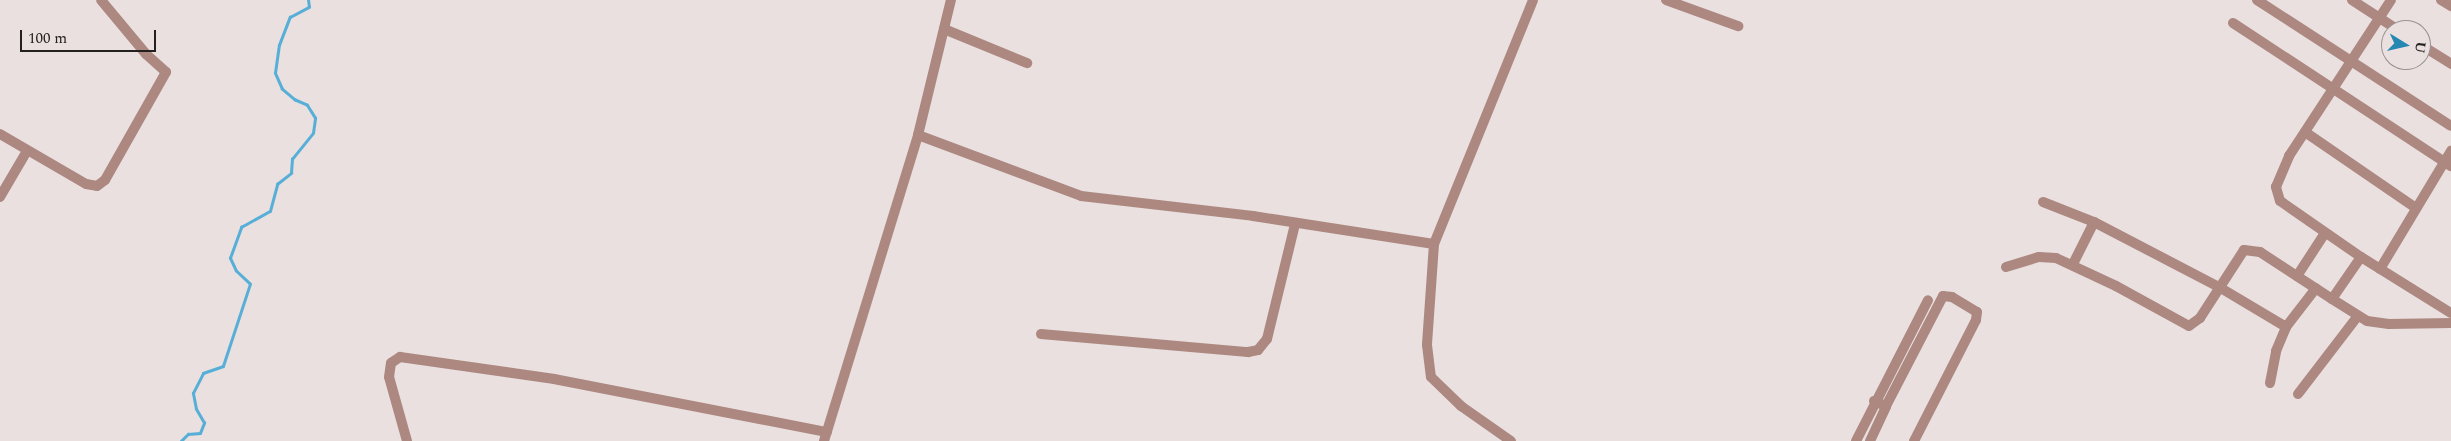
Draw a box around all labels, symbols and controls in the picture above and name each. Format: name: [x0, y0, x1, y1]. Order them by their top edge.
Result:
scale bar: [22, 20, 159, 52]
north arrow: [2381, 20, 2431, 70]
text: 100 m: [28, 27, 67, 50]
text: U: [2409, 40, 2432, 55]

